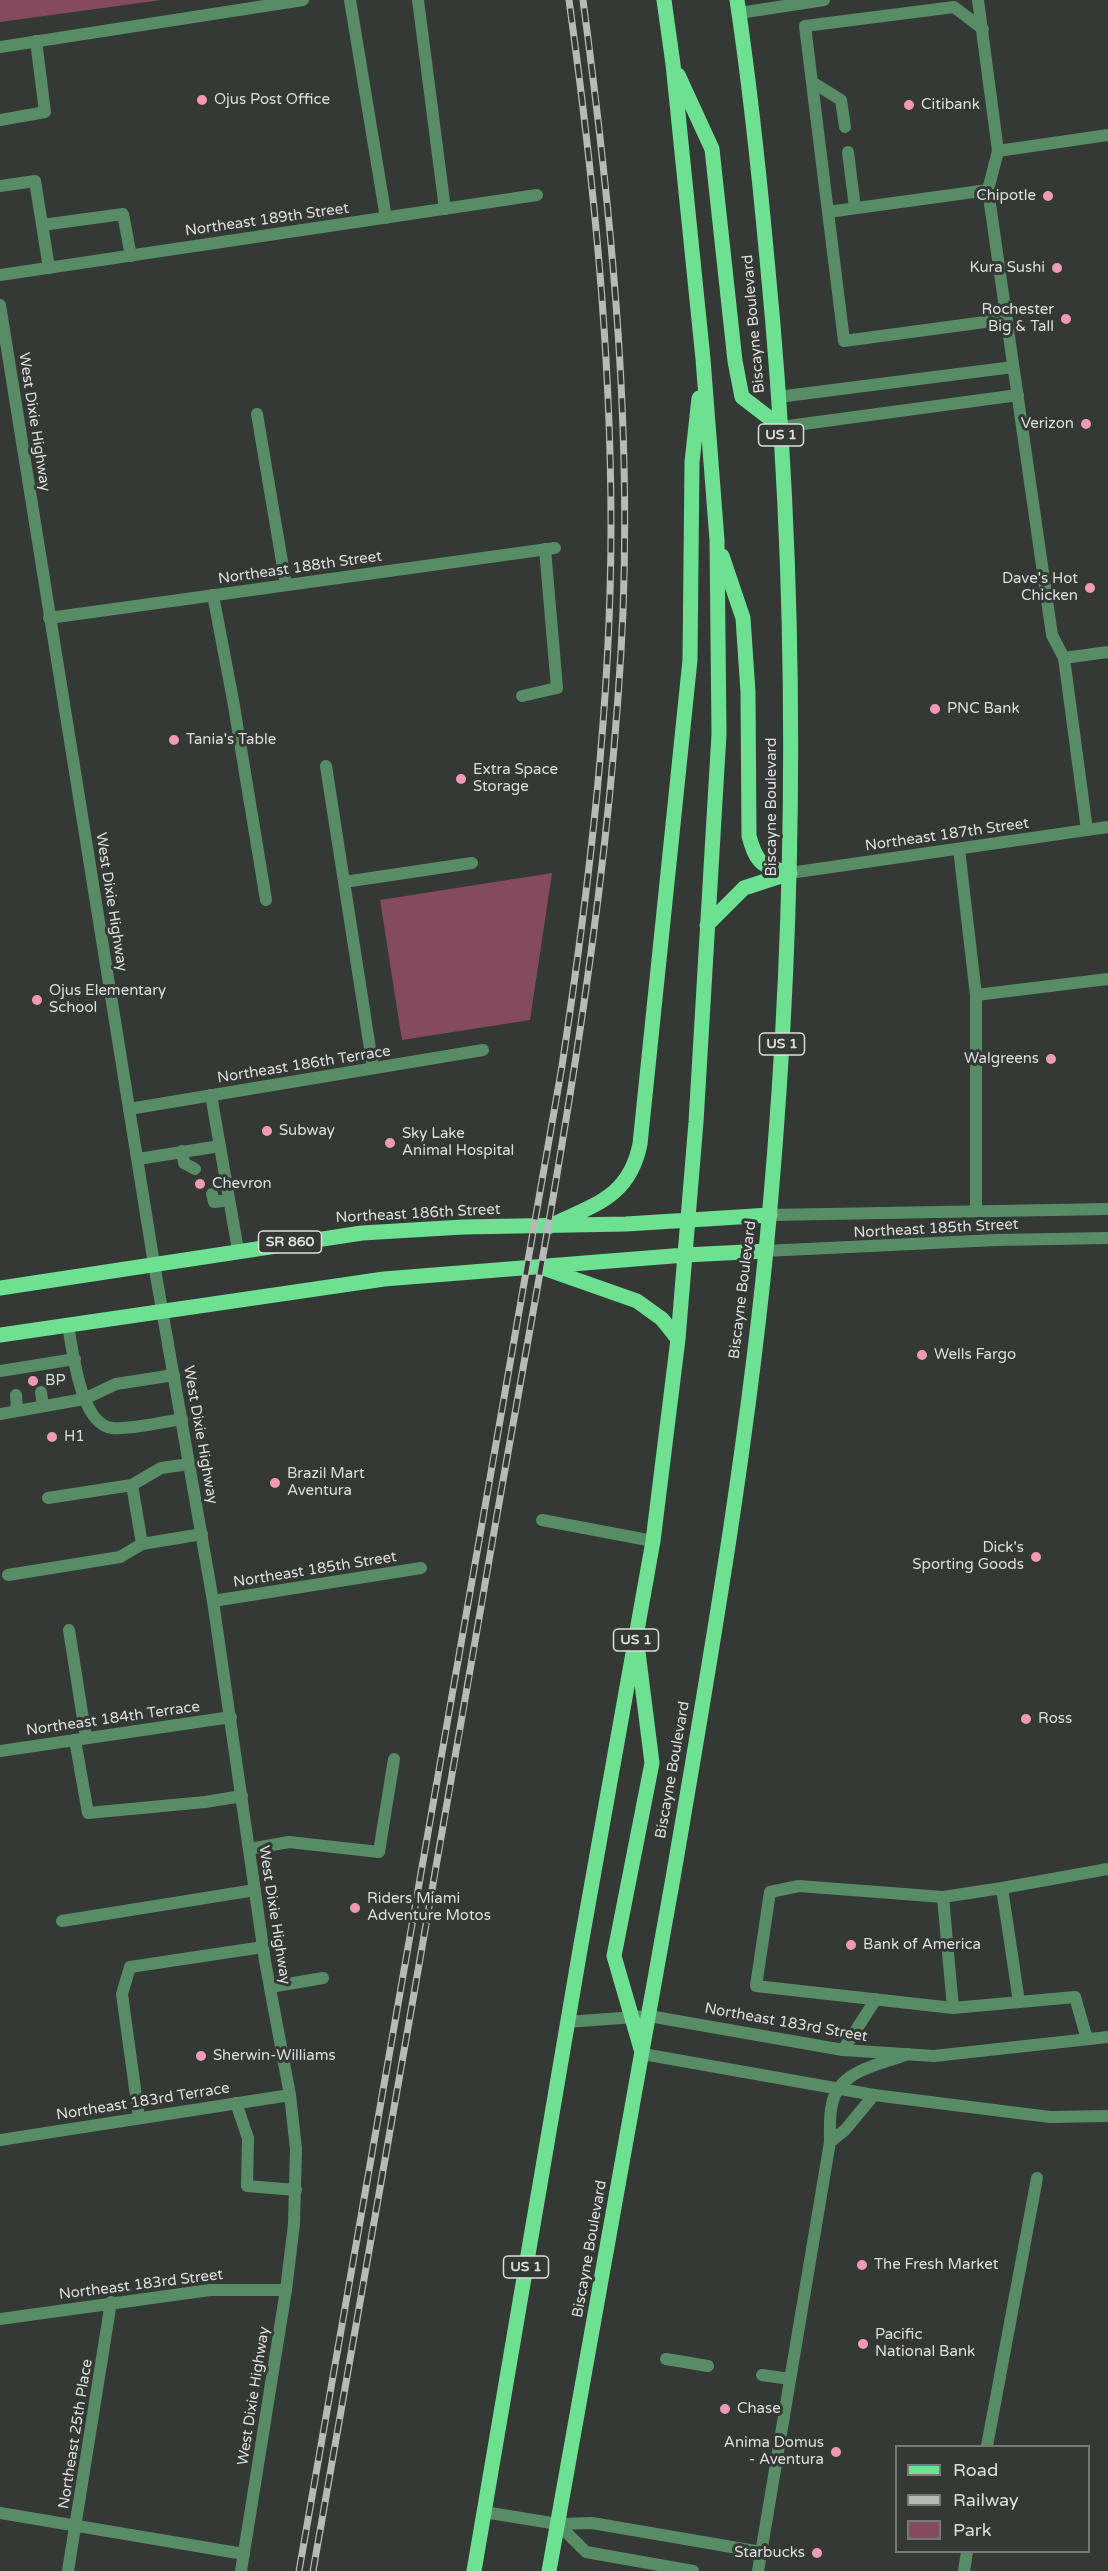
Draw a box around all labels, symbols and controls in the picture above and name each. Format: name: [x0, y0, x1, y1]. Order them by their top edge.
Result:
place label: Ojus Post Office: [214, 91, 330, 109]
marker: Ojus Post Office: [195, 93, 209, 107]
place label: Citibank: [921, 96, 980, 114]
marker: Citibank: [902, 98, 916, 112]
place label: Chipotle: [976, 187, 1036, 205]
marker: Chipotle: [1041, 189, 1055, 203]
street label: Northeast 189th Street: [184, 200, 350, 240]
street label: Biscayne Boulevard: [739, 254, 769, 394]
place label: Kura Sushi: [969, 259, 1045, 277]
marker: Kura Sushi: [1050, 261, 1064, 275]
place label: Rochester Big & Tall: [982, 301, 1054, 336]
marker: Rochester Big & Tall: [1059, 312, 1073, 326]
street label: West Dixie Highway: [14, 351, 54, 493]
place label: Verizon: [1021, 415, 1074, 433]
marker: Verizon: [1079, 417, 1093, 431]
road number: US 1: [758, 424, 804, 446]
street label: Northeast 188th Street: [217, 548, 383, 588]
place label: Dave's Hot Chicken: [1002, 570, 1078, 605]
marker: Dave's Hot Chicken: [1083, 581, 1097, 595]
place label: PNC Bank: [947, 700, 1020, 718]
marker: PNC Bank: [928, 702, 942, 716]
place label: Tania's Table: [186, 731, 276, 749]
marker: Tania's Table: [167, 733, 181, 747]
street label: Biscayne Boulevard: [763, 737, 781, 877]
place label: Extra Space Storage: [473, 761, 558, 796]
marker: Extra Space Storage: [454, 772, 468, 786]
street label: Northeast 187th Street: [864, 815, 1030, 855]
street label: West Dixie Highway: [91, 831, 131, 973]
place label: Ojus Elementary School: [49, 982, 166, 1017]
marker: Ojus Elementary School: [30, 993, 44, 1007]
road number: US 1: [760, 1033, 804, 1055]
street label: Northeast 186th Terrace: [216, 1042, 392, 1088]
place label: Walgreens: [964, 1050, 1039, 1068]
marker: Walgreens: [1044, 1052, 1058, 1066]
place label: Subway: [279, 1122, 335, 1140]
marker: Subway: [260, 1124, 274, 1138]
place label: Sky Lake Animal Hospital: [402, 1125, 514, 1160]
marker: Sky Lake Animal Hospital: [383, 1136, 397, 1150]
place label: Chevron: [212, 1175, 272, 1193]
marker: Chevron: [193, 1177, 207, 1191]
street label: Northeast 186th Street: [335, 1201, 501, 1227]
street label: Northeast 185th Street: [853, 1216, 1019, 1242]
street label: Biscayne Boulevard: [726, 1220, 760, 1360]
road number: SR 860: [258, 1231, 322, 1253]
place label: Wells Fargo: [934, 1346, 1016, 1364]
marker: Wells Fargo: [915, 1348, 929, 1362]
street label: West Dixie Highway: [179, 1364, 221, 1506]
place label: BP: [45, 1372, 65, 1390]
marker: BP: [26, 1374, 40, 1388]
place label: H1: [64, 1428, 85, 1446]
marker: H1: [45, 1430, 59, 1444]
place label: Brazil Mart Aventura: [287, 1465, 365, 1500]
marker: Brazil Mart Aventura: [268, 1476, 282, 1490]
place label: Dick's Sporting Goods: [912, 1539, 1024, 1574]
street label: Northeast 185th Street: [232, 1548, 398, 1592]
marker: Dick's Sporting Goods: [1029, 1550, 1043, 1564]
road number: US 1: [614, 1629, 658, 1651]
street label: Northeast 184th Terrace: [25, 1698, 201, 1740]
street label: Biscayne Boulevard: [652, 1700, 694, 1840]
place label: Ross: [1038, 1710, 1072, 1728]
marker: Ross: [1019, 1712, 1033, 1726]
street label: West Dixie Highway: [254, 1844, 294, 1986]
place label: Riders Miami Adventure Motos: [367, 1890, 491, 1925]
marker: Riders Miami Adventure Motos: [348, 1901, 362, 1915]
place label: Bank of America: [863, 1936, 981, 1954]
marker: Bank of America: [844, 1938, 858, 1952]
street label: Northeast 183rd Street: [703, 2000, 869, 2046]
place label: Sherwin-Williams: [213, 2047, 336, 2065]
marker: Sherwin-Williams: [194, 2049, 208, 2063]
street label: Northeast 183rd Terrace: [55, 2079, 231, 2125]
street label: Biscayne Boulevard: [569, 2179, 611, 2319]
road number: US 1: [504, 2256, 548, 2278]
place label: The Fresh Market: [874, 2256, 998, 2274]
marker: The Fresh Market: [855, 2258, 869, 2272]
street label: Northeast 183rd Street: [58, 2266, 224, 2304]
street label: West Dixie Highway: [234, 2325, 274, 2467]
place label: Pacific National Bank: [875, 2326, 975, 2361]
marker: Pacific National Bank: [856, 2337, 870, 2351]
street label: Northeast 25th Place: [55, 2358, 97, 2510]
place label: Chase: [737, 2400, 781, 2418]
marker: Chase: [718, 2402, 732, 2416]
place label: Anima Domus - Aventura: [724, 2434, 824, 2469]
marker: Anima Domus - Aventura: [829, 2445, 843, 2459]
legend: [895, 2445, 1090, 2553]
text: Road: [953, 2459, 998, 2481]
text: Railway: [953, 2489, 1019, 2511]
text: Park: [953, 2519, 991, 2541]
place label: Starbucks: [734, 2544, 805, 2562]
marker: Starbucks: [810, 2546, 824, 2560]

